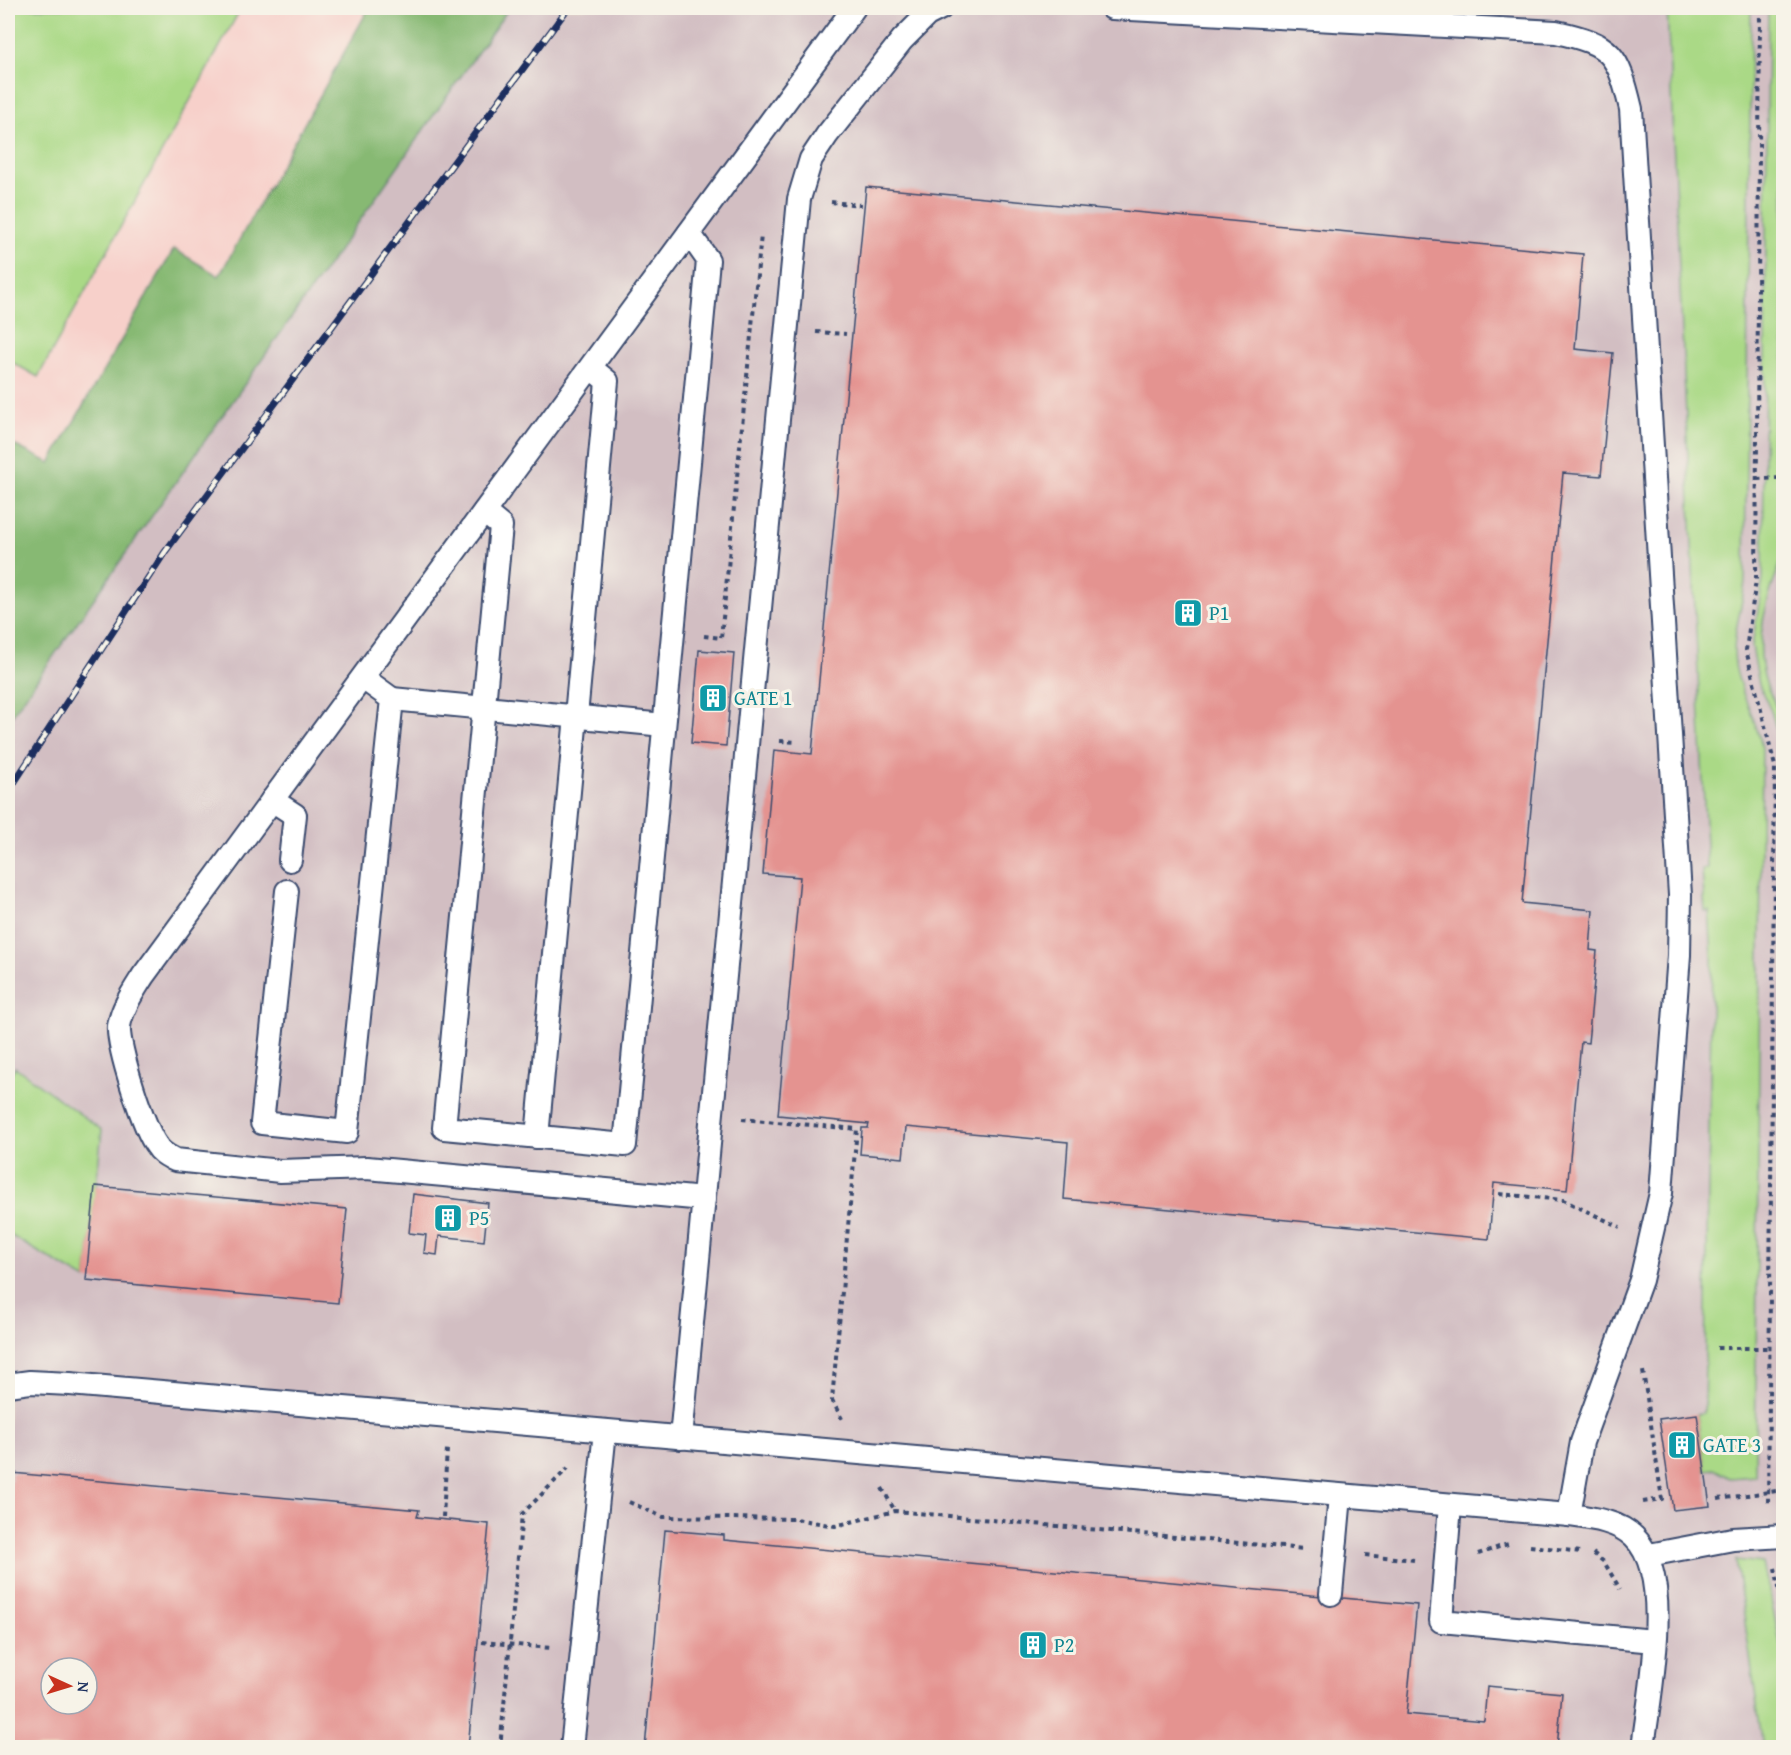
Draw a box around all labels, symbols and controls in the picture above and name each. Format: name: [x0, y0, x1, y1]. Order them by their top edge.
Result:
building icon: P1: [1172, 597, 1204, 629]
place label: P1: [1209, 598, 1229, 627]
building icon: GATE 1: [697, 682, 729, 714]
place label: GATE 1: [734, 683, 792, 712]
building icon: P5: [432, 1202, 464, 1234]
place label: P5: [469, 1203, 489, 1232]
building icon: GATE 3: [1666, 1429, 1698, 1461]
place label: GATE 3: [1703, 1430, 1761, 1459]
building icon: P2: [1017, 1629, 1049, 1661]
place label: P2: [1054, 1630, 1074, 1659]
north arrow: [39, 1656, 99, 1716]
text: N: [72, 1681, 96, 1694]

